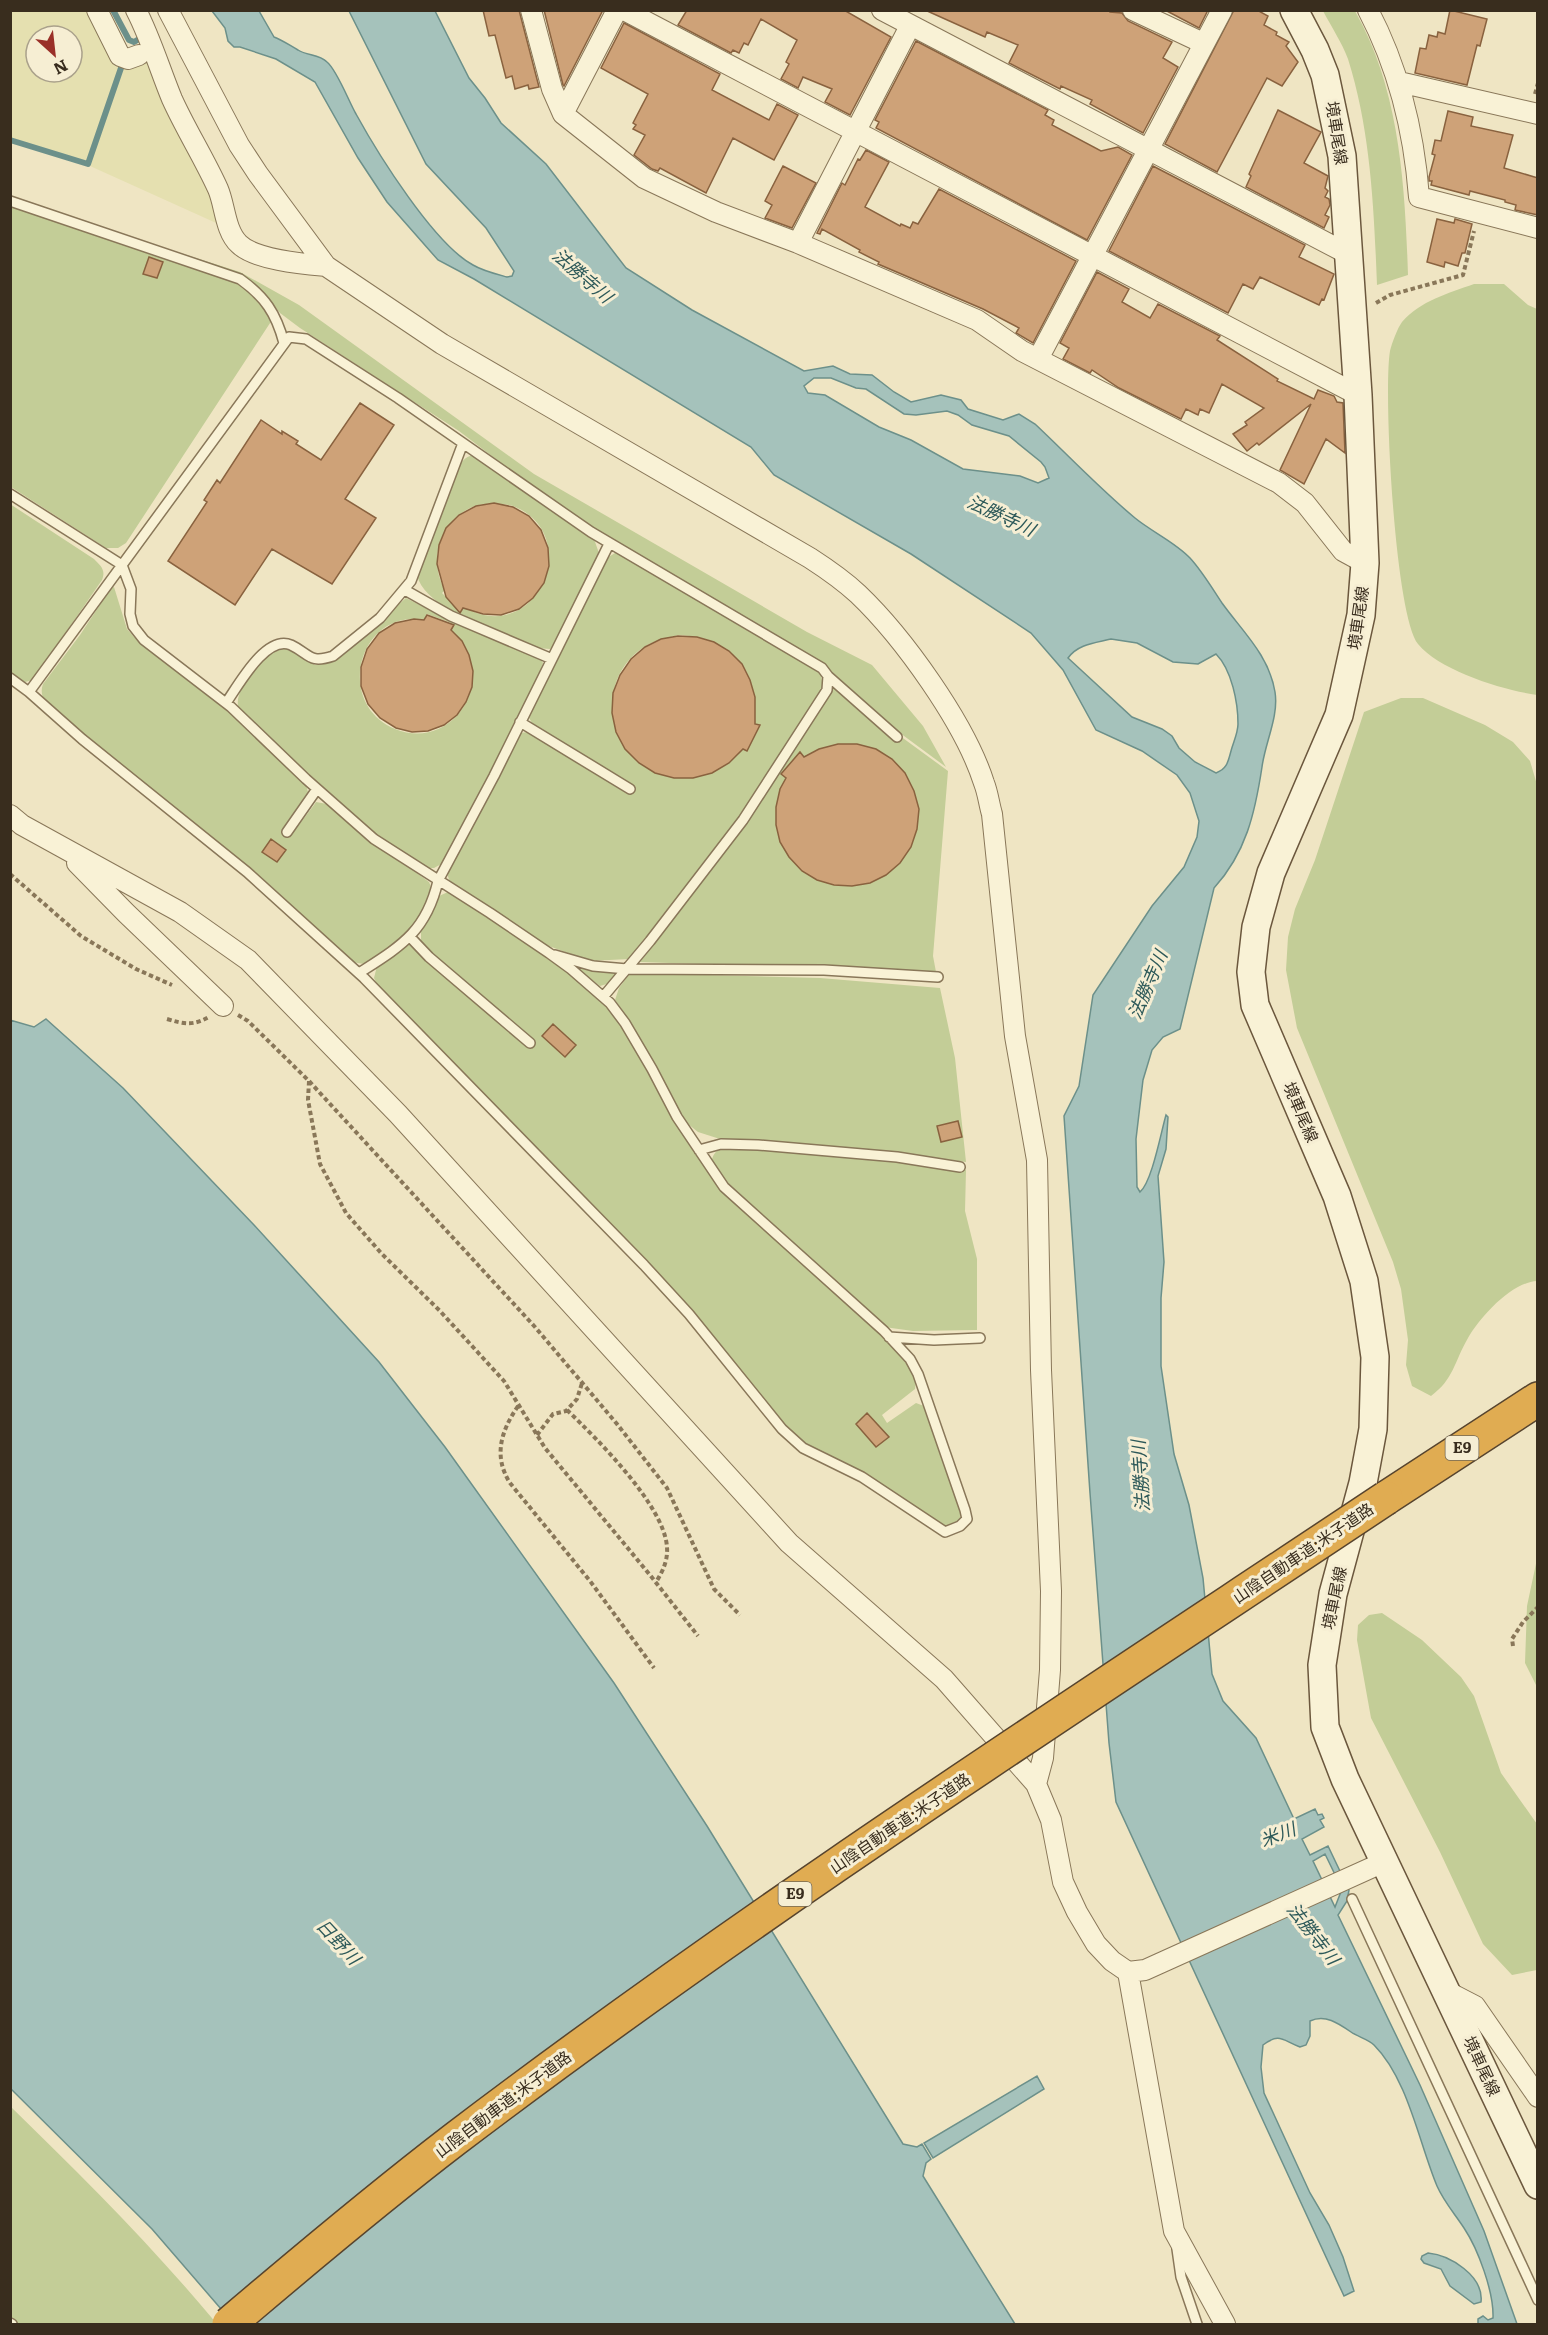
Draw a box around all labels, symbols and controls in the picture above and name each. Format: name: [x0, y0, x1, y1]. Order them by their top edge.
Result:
north arrow: [24, 24, 84, 84]
text: N: [50, 55, 73, 82]
street label: 境車尾線: [1321, 99, 1355, 166]
water label: 法勝寺川: [547, 241, 621, 310]
water label: 法勝寺川: [963, 487, 1042, 543]
street label: 境車尾線: [1341, 584, 1373, 651]
water label: 法勝寺川: [1120, 944, 1174, 1023]
street label: 境車尾線: [1278, 1077, 1325, 1146]
road number: E9: [1446, 1436, 1478, 1460]
water label: 法勝寺川: [1123, 1437, 1155, 1513]
street label: 山陰自動車道;米子道路: [1227, 1496, 1378, 1608]
street label: 境車尾線: [1315, 1564, 1351, 1632]
street label: 山陰自動車道;米子道路: [824, 1766, 975, 1878]
water label: 米川: [1256, 1814, 1301, 1853]
road number: E9: [778, 1882, 812, 1906]
water label: 法勝寺川: [1281, 1896, 1348, 1971]
water label: 日野川: [311, 1912, 369, 1971]
street label: 境車尾線: [1459, 2031, 1507, 2100]
street label: 山陰自動車道;米子道路: [429, 2044, 576, 2163]

